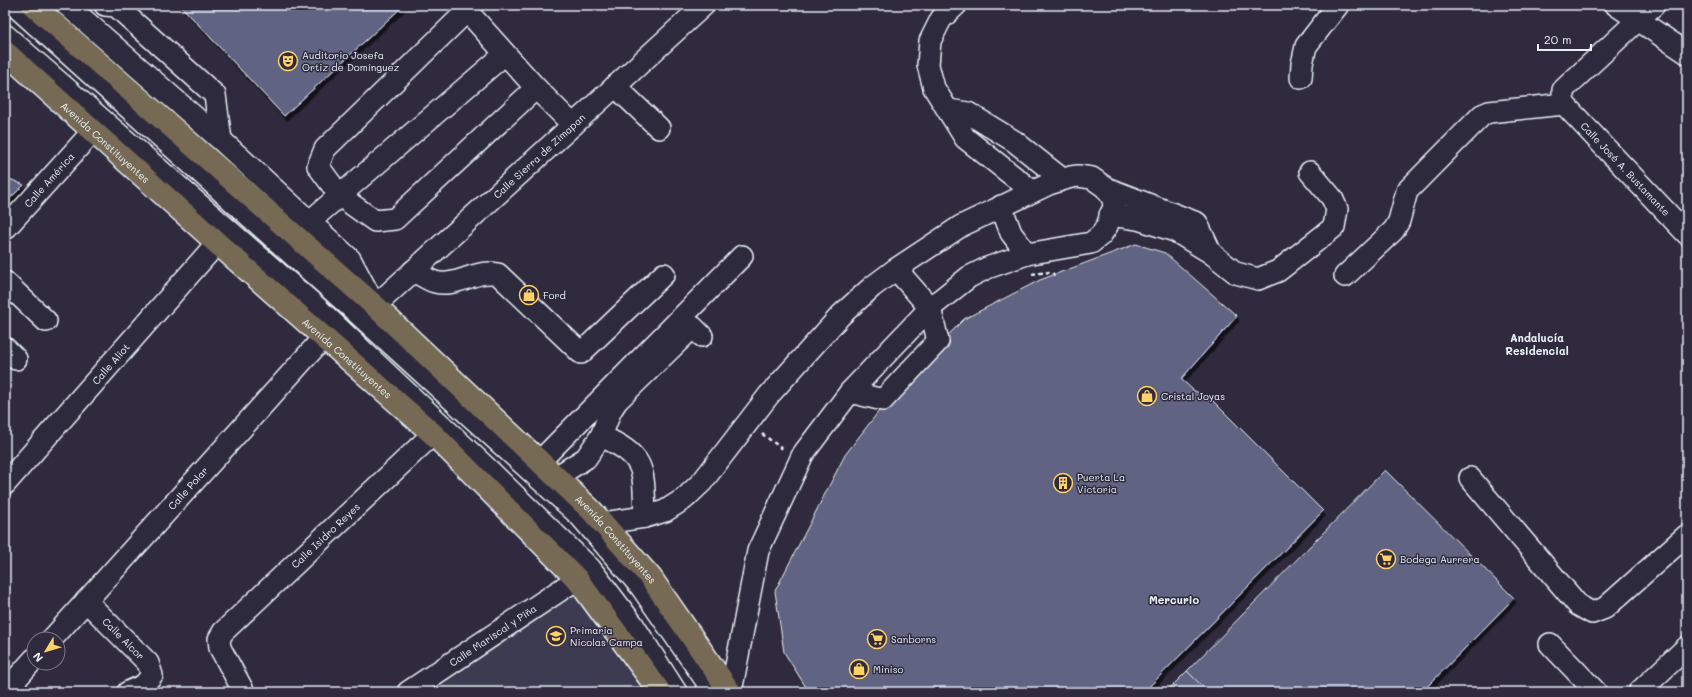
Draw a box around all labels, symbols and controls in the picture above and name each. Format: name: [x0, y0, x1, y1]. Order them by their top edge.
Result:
scale bar: [1538, 26, 1591, 52]
text: 20 m: [1544, 31, 1572, 47]
place label: Auditorio Josefa Ortiz de Domínguez: [302, 48, 400, 74]
theatre icon: Auditorio Josefa Ortiz de Domínguez: [277, 50, 299, 72]
street label: Avenida Constituyentes: [58, 99, 153, 186]
street label: Calle Sierra de Zimapan: [490, 110, 588, 201]
street label: Calle José A. Bustamante: [1578, 119, 1673, 219]
street label: Calle América: [21, 149, 77, 210]
shop icon: Ford: [518, 284, 540, 306]
place label: Ford: [543, 288, 566, 302]
street label: Avenida Constituyentes: [299, 315, 395, 401]
district label: Andalucía Residencial: [1505, 330, 1569, 358]
street label: Calle Aliot: [89, 340, 133, 388]
shop icon: Cristal Joyas: [1136, 385, 1158, 407]
place label: Cristal Joyas: [1161, 389, 1225, 403]
street label: Calle Polar: [165, 464, 211, 513]
place label: Puerta La Victoria: [1077, 470, 1125, 496]
building icon: Puerta La Victoria: [1052, 472, 1074, 494]
street label: Avenida Constituyentes: [572, 492, 660, 586]
street label: Calle Isidro Reyes: [288, 500, 363, 571]
supermarket icon: Bodega Aurrera: [1375, 548, 1397, 570]
place label: Bodega Aurrera: [1400, 552, 1480, 566]
district label: Mercurio: [1149, 592, 1199, 607]
street label: Calle Mariscal y Piña: [446, 601, 539, 670]
street label: Calle Alcor: [99, 614, 148, 663]
place label: Primaria Nicolas Campa: [570, 623, 643, 649]
school or university icon: Primaria Nicolas Campa: [545, 625, 567, 647]
supermarket icon: Sanborns: [866, 628, 888, 650]
north arrow: [26, 631, 66, 671]
place label: Sanborns: [891, 632, 936, 646]
text: N: [29, 650, 46, 665]
shop icon: Miniso: [848, 658, 870, 680]
place label: Miniso: [873, 662, 903, 676]

